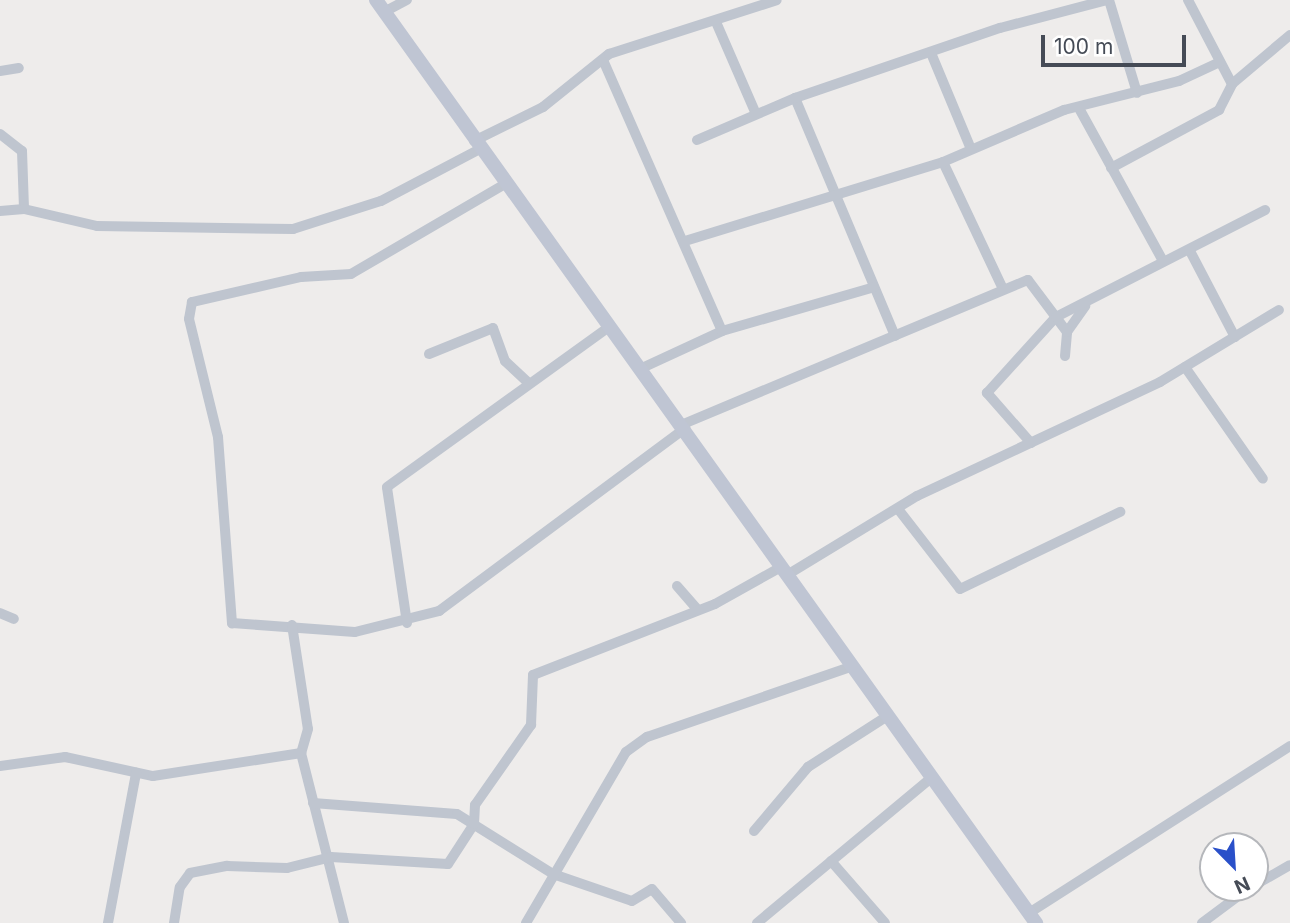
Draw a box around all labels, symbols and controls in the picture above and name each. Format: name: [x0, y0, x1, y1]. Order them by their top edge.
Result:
scale bar: [1045, 21, 1190, 65]
text: 100 m: [1054, 34, 1113, 59]
north arrow: [1199, 832, 1269, 902]
text: N: [1231, 871, 1253, 898]

